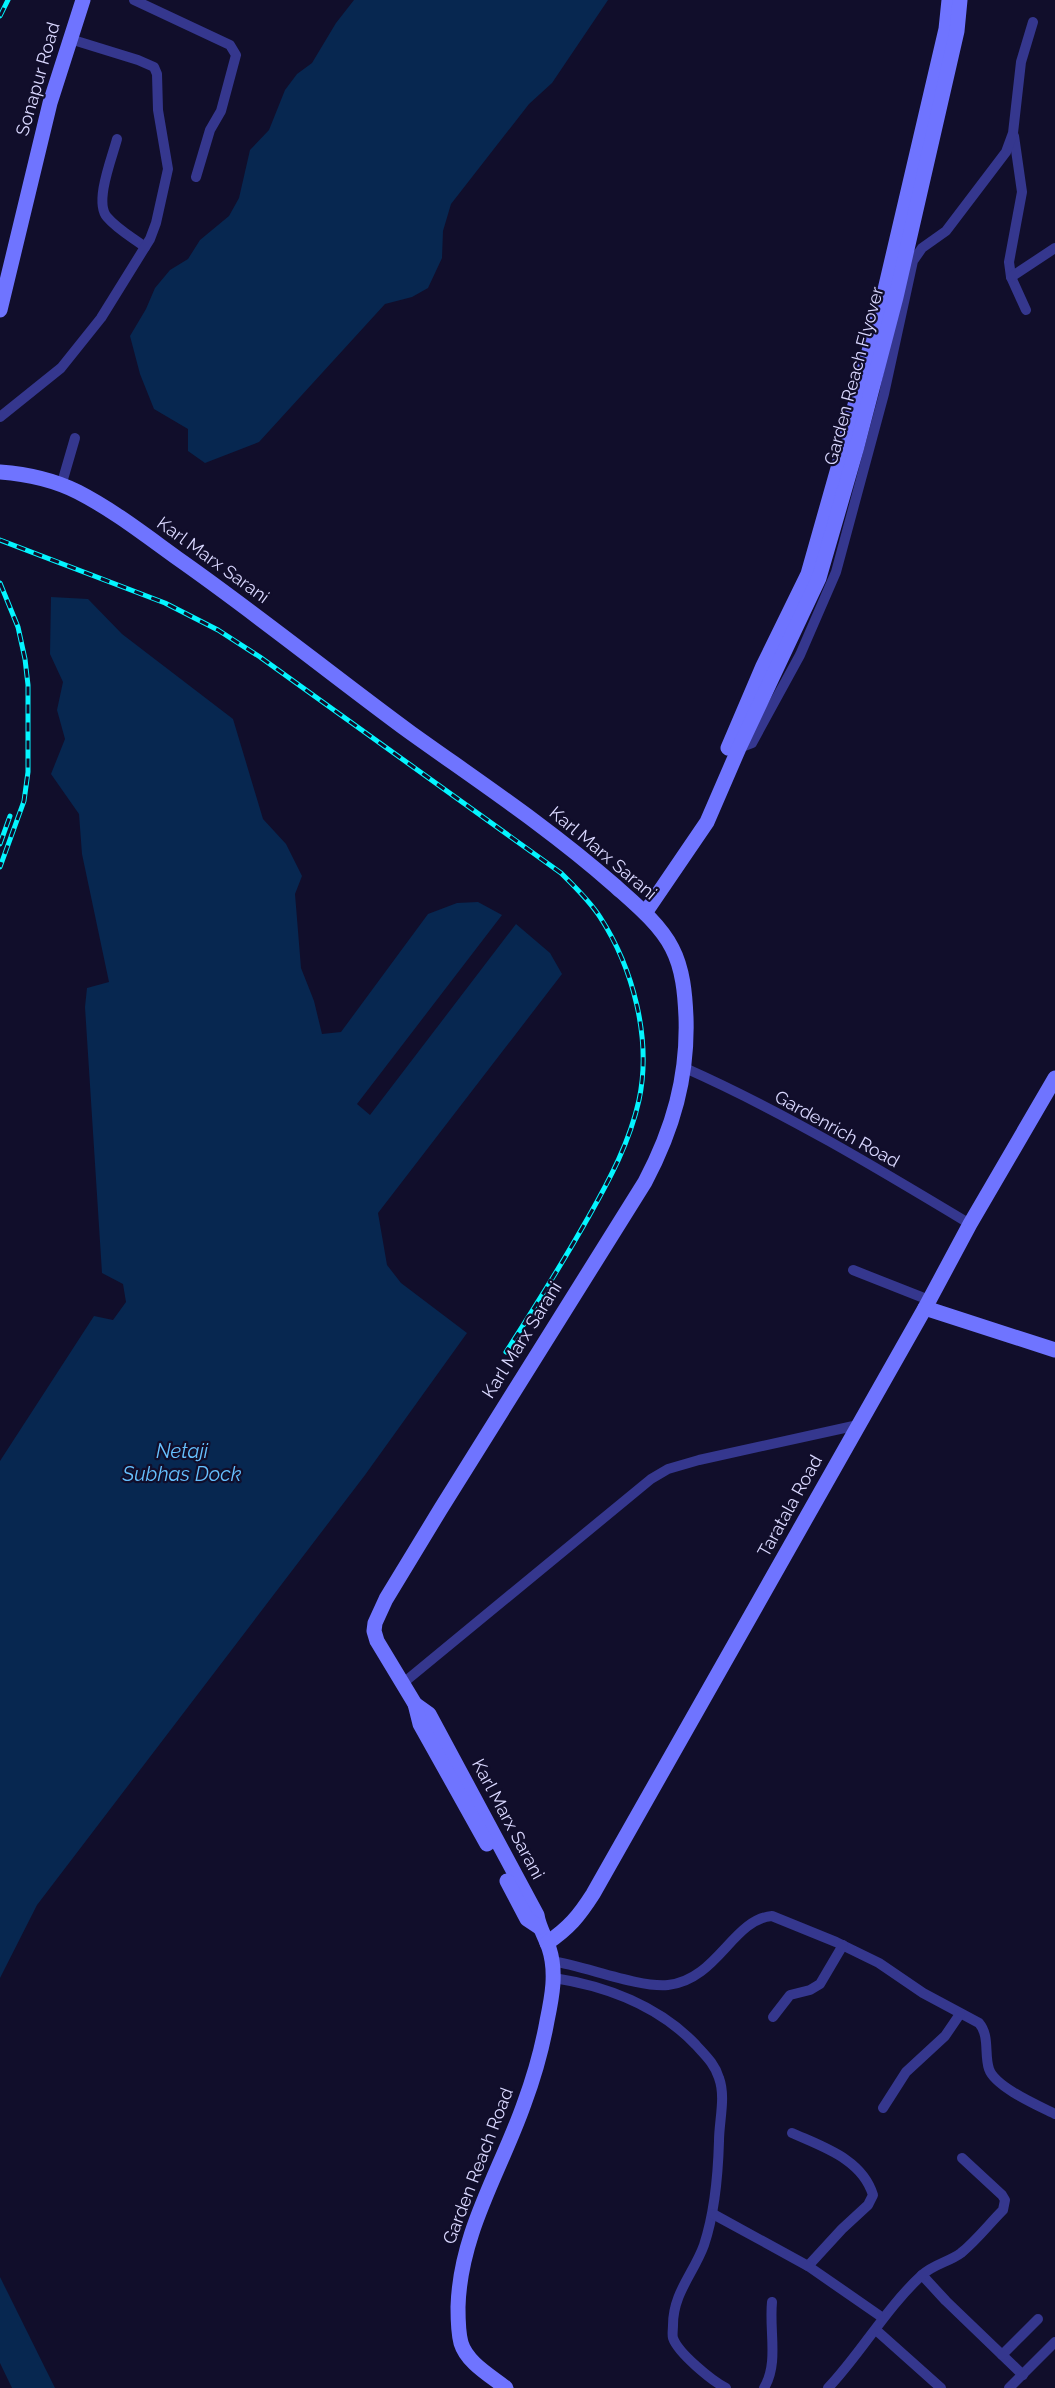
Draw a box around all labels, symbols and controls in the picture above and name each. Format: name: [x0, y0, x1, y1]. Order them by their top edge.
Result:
street label: Sonapur Road: [11, 20, 64, 138]
street label: Garden Reach Flyover: [820, 284, 888, 467]
street label: Karl Marx Sarani: [153, 512, 273, 607]
street label: Karl Marx Sarani: [545, 802, 661, 904]
street label: Gardenrich Road: [771, 1086, 903, 1172]
street label: Karl Marx Sarani: [477, 1278, 566, 1402]
water label: Netaji Subhas Dock: [122, 1439, 242, 1486]
street label: Taratala Road: [753, 1451, 826, 1560]
street label: Karl Marx Sarani: [468, 1755, 549, 1883]
street label: Garden Reach Road: [438, 2085, 517, 2247]

